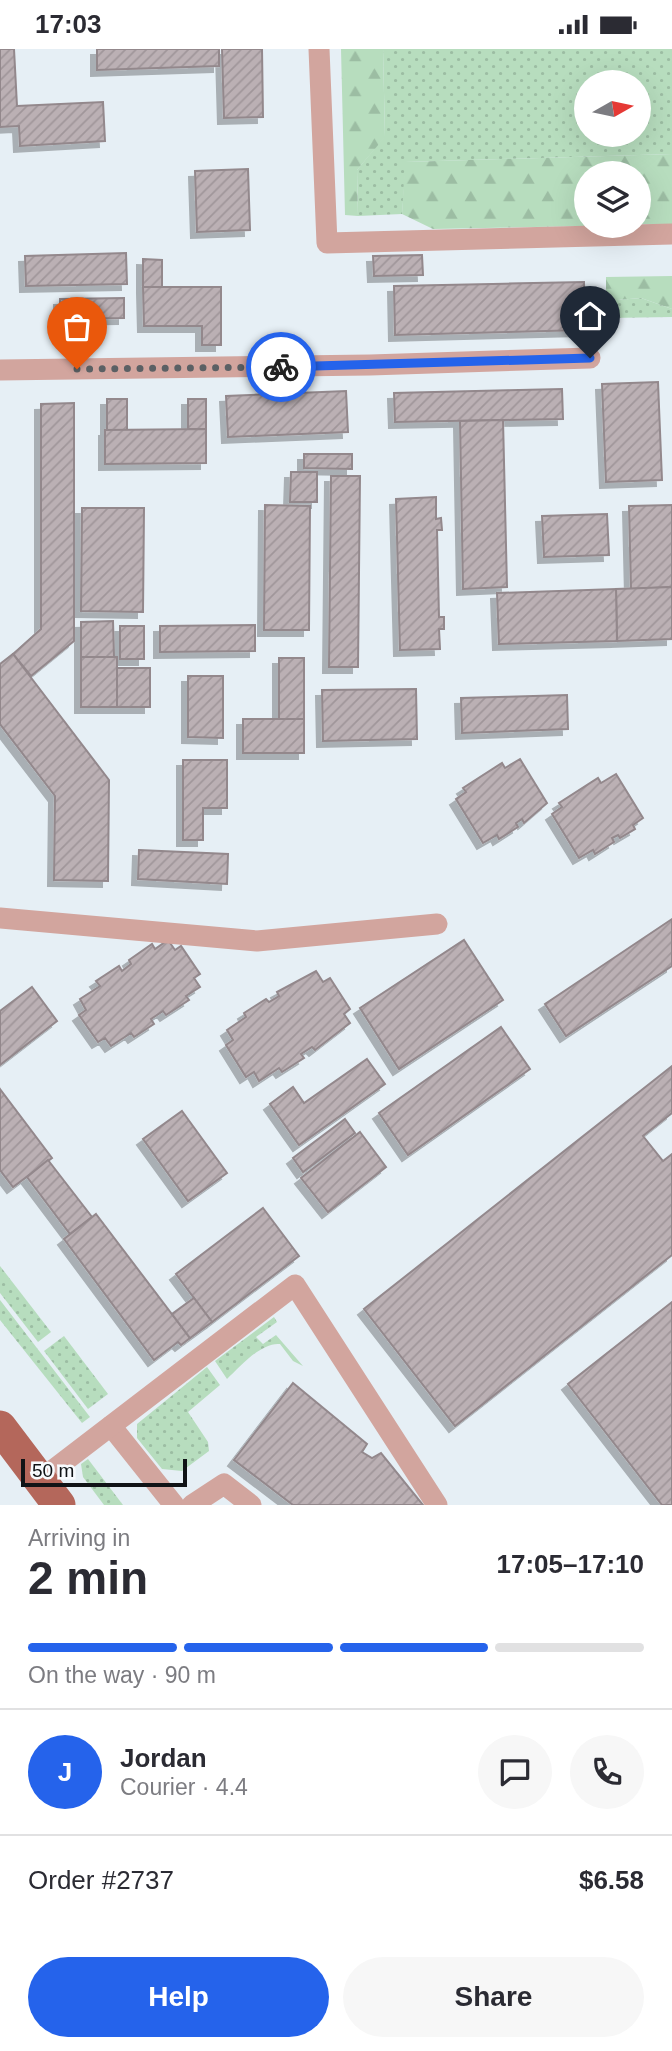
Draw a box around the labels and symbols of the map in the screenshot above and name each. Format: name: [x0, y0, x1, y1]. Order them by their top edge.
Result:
north arrow: [574, 70, 651, 147]
pin: [560, 286, 620, 358]
pin: [47, 297, 107, 369]
courier: [246, 332, 316, 402]
scale bar: [21, 1456, 187, 1488]

